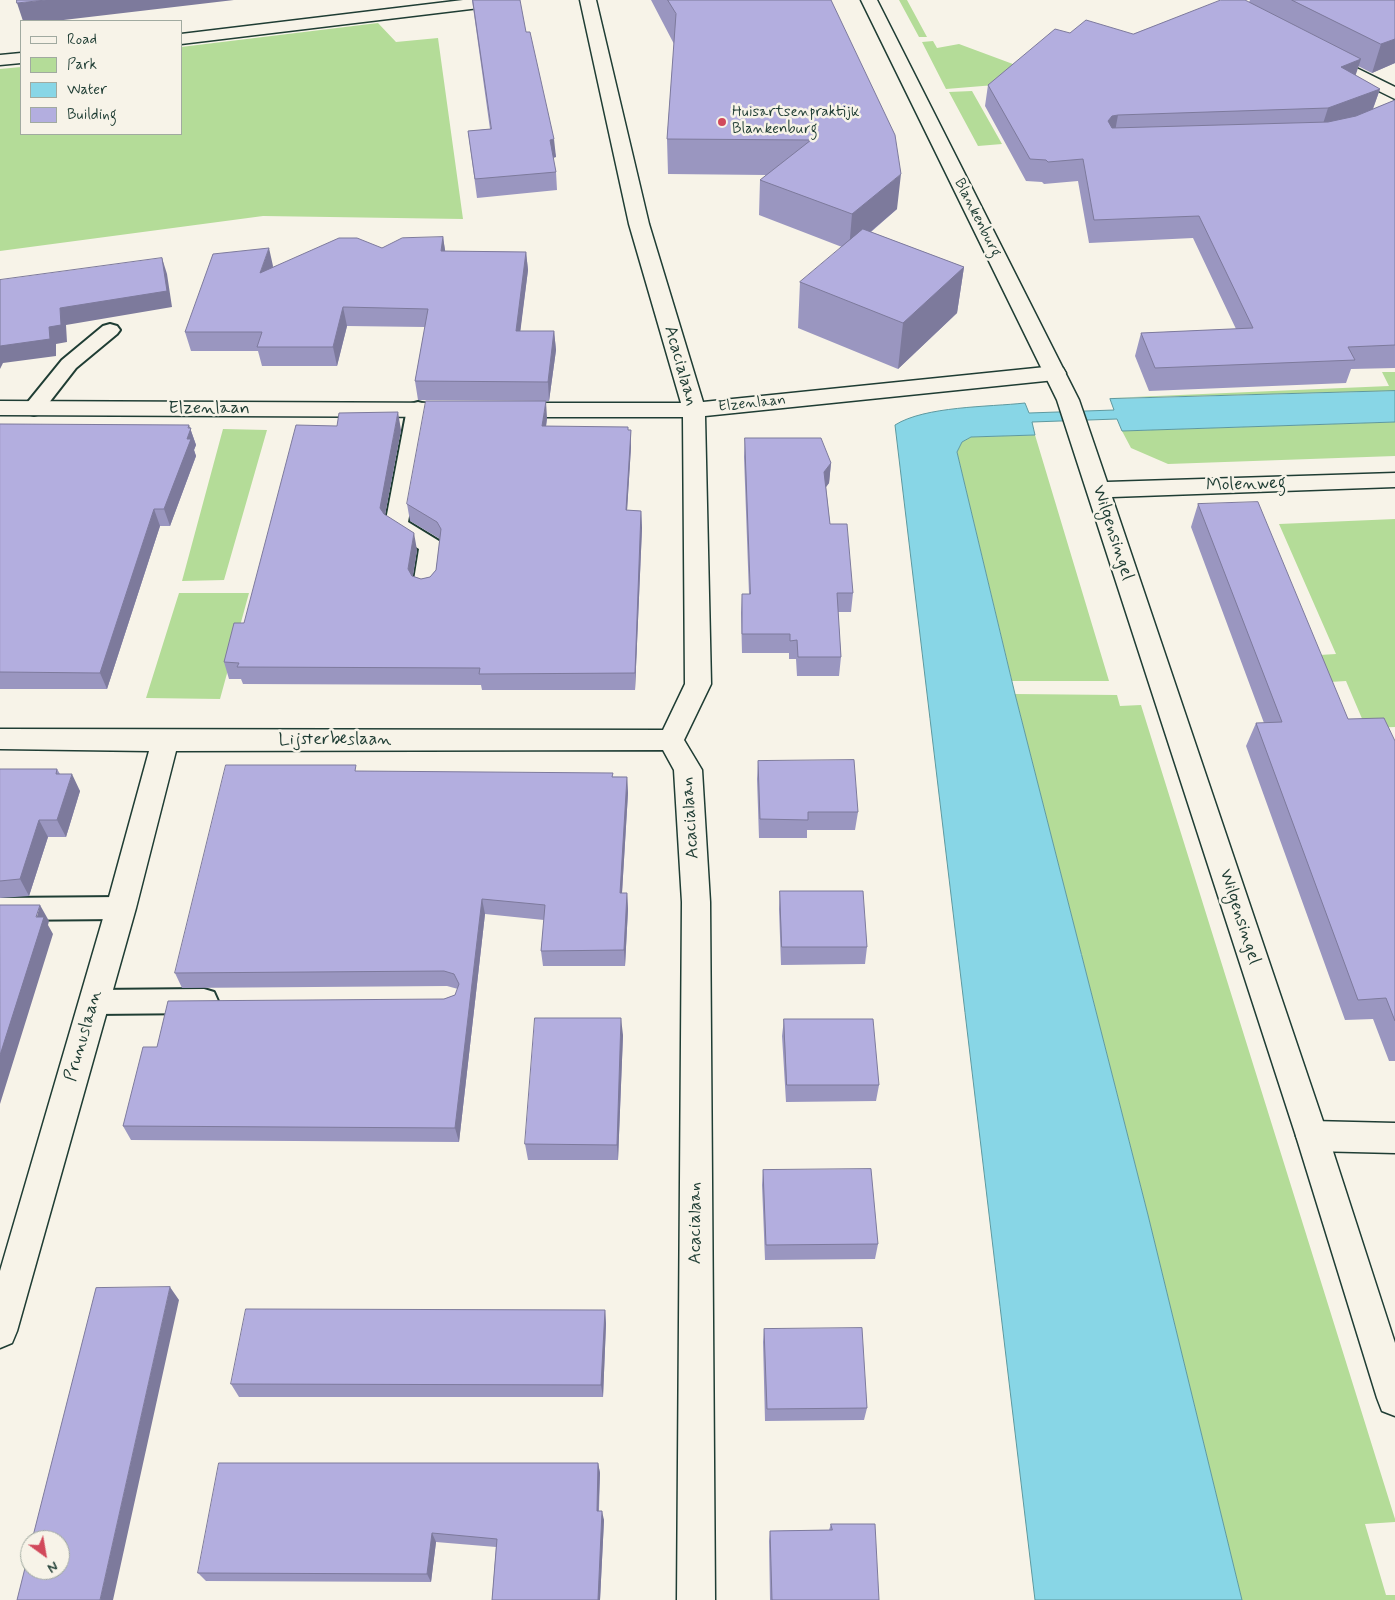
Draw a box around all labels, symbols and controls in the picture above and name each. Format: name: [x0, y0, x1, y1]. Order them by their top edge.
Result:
legend: [20, 20, 182, 135]
text: Road: [67, 30, 97, 50]
text: Park: [67, 55, 97, 75]
text: Water: [67, 80, 107, 100]
place label: Huisartsenpraktijk Blankenburg: [732, 104, 859, 139]
text: Building: [67, 105, 117, 125]
marker: Huisartsenpraktijk Blankenburg: [716, 116, 728, 128]
street label: Blankenburg: [950, 176, 1004, 260]
street label: Acacialaan: [658, 323, 702, 409]
street label: Elzenlaan: [717, 391, 787, 417]
street label: Elzenlaan: [168, 398, 250, 420]
street label: Molenweg: [1206, 473, 1286, 497]
street label: Wilgensingel: [1086, 483, 1138, 583]
street label: Lijsterbeslaan: [279, 729, 391, 751]
street label: Acacialaan: [677, 776, 705, 860]
street label: Wilgensingel: [1213, 867, 1265, 967]
street label: Prunuslaan: [61, 988, 107, 1084]
street label: Acacialaan: [685, 1182, 707, 1264]
north arrow: [20, 1530, 70, 1580]
text: N: [44, 1557, 61, 1577]

